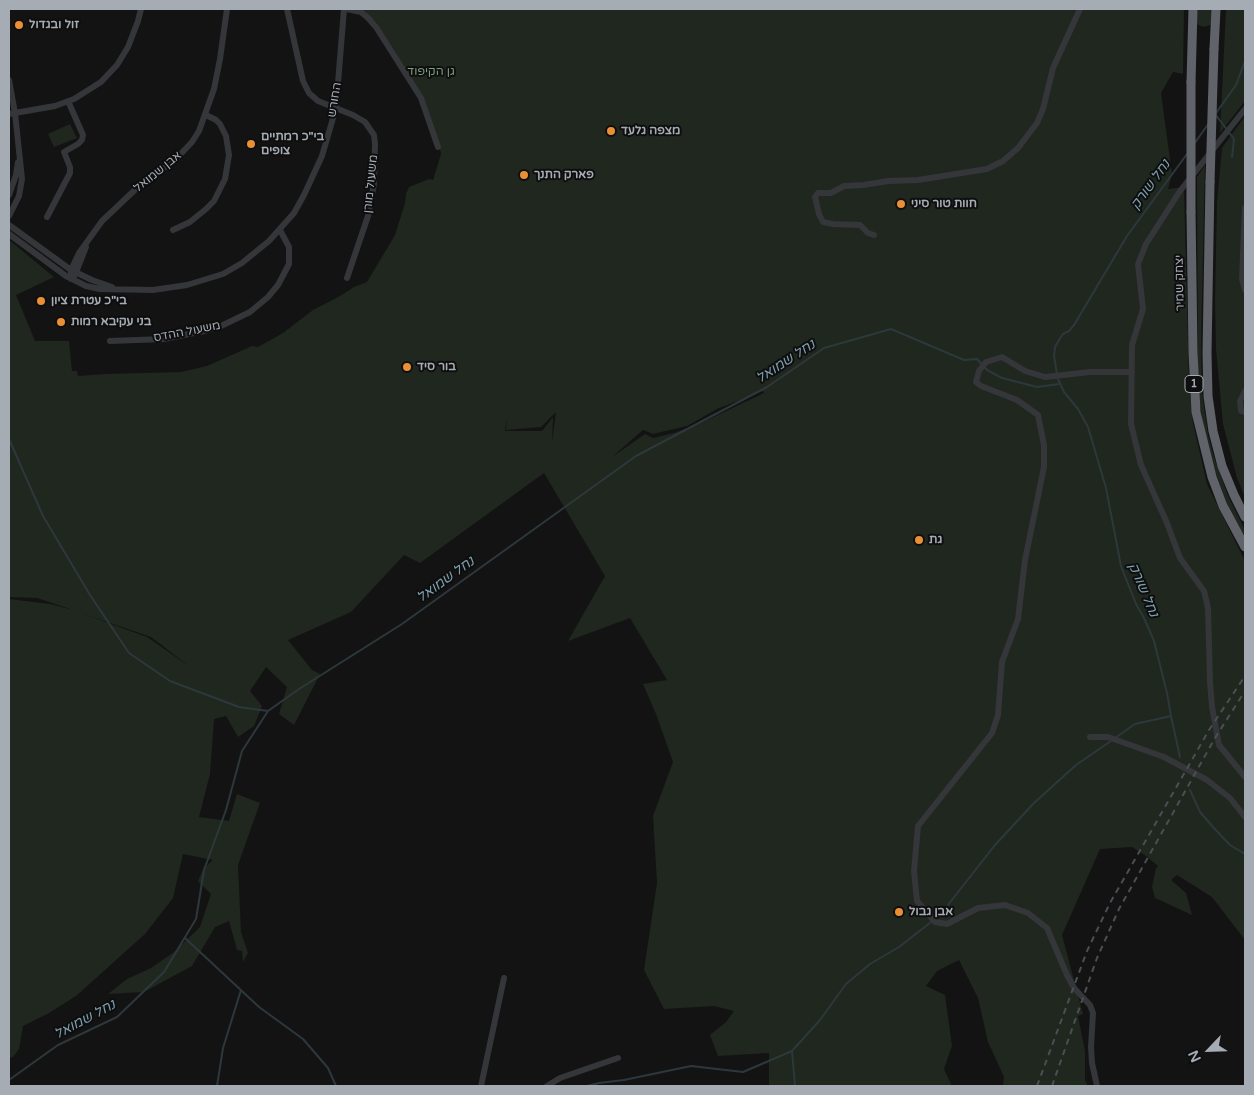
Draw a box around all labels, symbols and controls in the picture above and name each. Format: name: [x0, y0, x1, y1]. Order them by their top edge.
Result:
place label: זול ובגדול: [29, 18, 79, 32]
marker: זול ובגדול: [13, 19, 25, 31]
park label: גן הקיפוד: [407, 65, 455, 79]
street label: החורש: [325, 81, 345, 119]
place label: מצפה גלעד: [621, 124, 680, 138]
marker: מצפה גלעד: [605, 125, 617, 137]
place label: בי"כ רמתיים צופים: [261, 130, 324, 158]
marker: בי"כ רמתיים צופים: [245, 138, 257, 150]
street label: אבן שמואל: [131, 148, 185, 196]
street label: משעול מורן: [361, 154, 381, 214]
water label: נחל שורק: [1127, 157, 1175, 213]
place label: פארק התנך: [534, 168, 594, 182]
marker: פארק התנך: [518, 169, 530, 181]
place label: חוות טור סיני: [911, 197, 977, 211]
marker: חוות טור סיני: [895, 198, 907, 210]
street label: יצחק שמיר: [1172, 255, 1188, 311]
place label: בי"כ עטרת ציון: [51, 294, 127, 308]
marker: בי"כ עטרת ציון: [35, 295, 47, 307]
place label: בני עקיבא רמות: [71, 315, 152, 329]
marker: בני עקיבא רמות: [55, 316, 67, 328]
street label: משעול ההדס: [152, 318, 222, 346]
water label: נחל שמואל: [753, 337, 819, 387]
place label: בור סיד: [417, 360, 456, 374]
marker: בור סיד: [401, 361, 413, 373]
road number: 1: [1185, 376, 1203, 392]
place label: גת: [929, 533, 942, 547]
marker: גת: [913, 534, 925, 546]
water label: נחל שמואל: [414, 554, 478, 606]
water label: נחל שורק: [1124, 560, 1162, 620]
place label: אבן גבול: [909, 905, 953, 919]
marker: אבן גבול: [893, 906, 905, 918]
water label: נחל שמואל: [52, 997, 118, 1043]
north arrow: [1184, 1025, 1234, 1075]
text: N: [1185, 1048, 1205, 1065]

